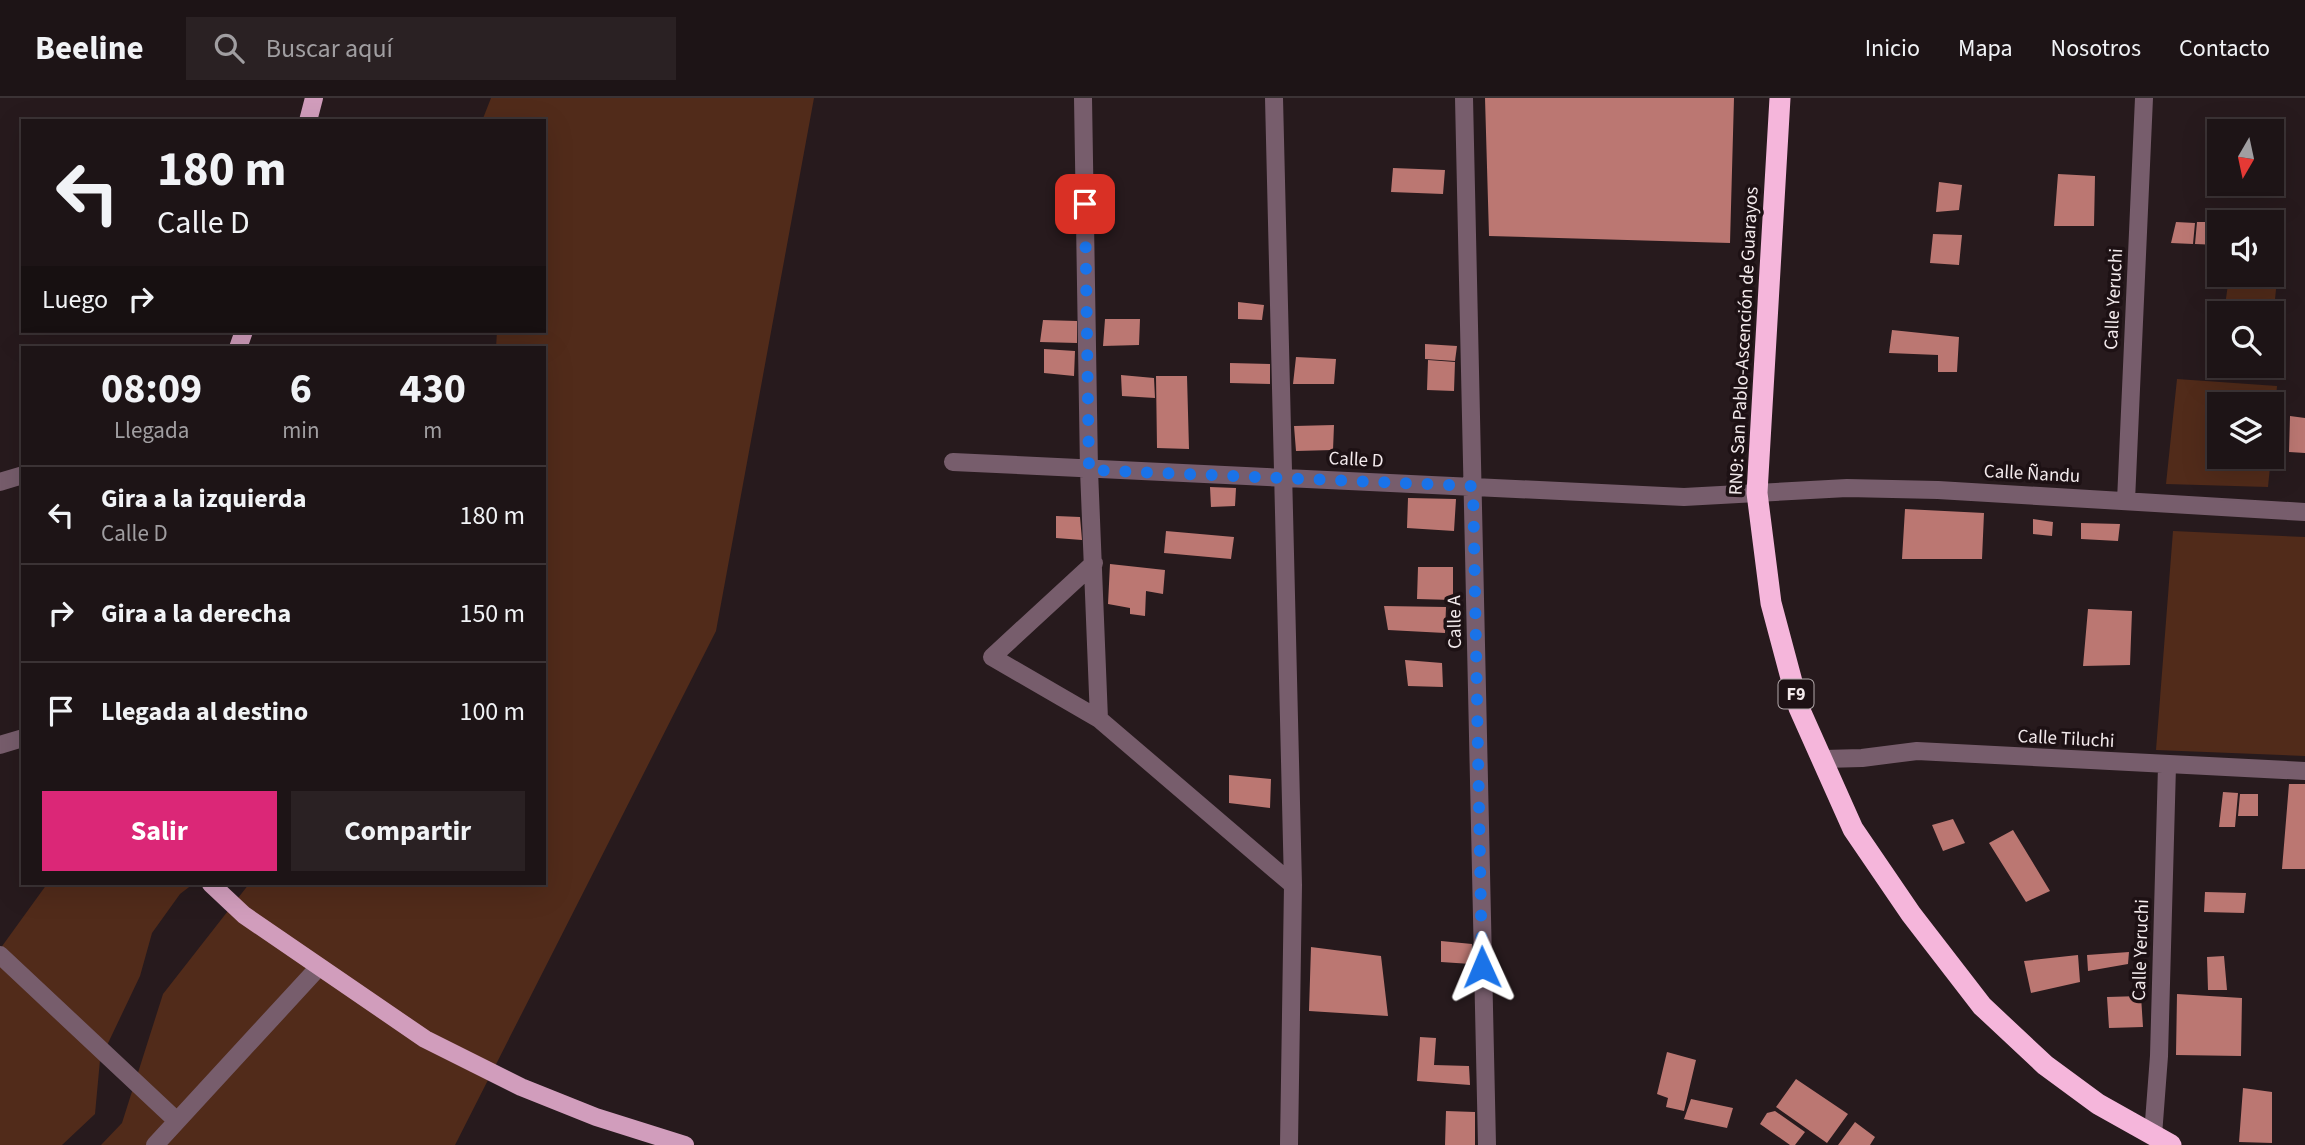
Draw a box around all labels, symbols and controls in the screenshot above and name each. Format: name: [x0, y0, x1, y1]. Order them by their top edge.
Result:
search box: [186, 17, 676, 80]
text: Beeline: [35, 25, 144, 72]
icon: search: [210, 29, 248, 67]
text: Buscar aquí: [266, 30, 393, 67]
text: Inicio: [1865, 31, 1920, 66]
text: Mapa: [1958, 31, 2013, 66]
text: Nosotros: [2051, 31, 2141, 66]
text: Contacto: [2179, 31, 2270, 66]
north arrow: [2207, 119, 2284, 196]
map controls: [2207, 119, 2284, 469]
text: 180 m: [157, 135, 286, 205]
icon: left: [42, 147, 133, 238]
pin: [1055, 174, 1115, 234]
icon: arrive: [1066, 185, 1104, 223]
street label: RN9: San Pablo-Ascención de Guarayos: [1722, 186, 1766, 496]
text: Calle D: [157, 200, 250, 246]
button: sound: [2207, 210, 2284, 287]
street label: Calle Yeruchi: [2098, 248, 2130, 350]
icon: right: [122, 280, 160, 318]
text: Luego: [42, 281, 108, 318]
button: search: [2207, 301, 2284, 378]
text: 08:09: [101, 359, 202, 419]
text: 6: [290, 359, 312, 419]
text: 430: [399, 359, 466, 419]
button: layers: [2207, 392, 2284, 469]
text: Llegada: [114, 414, 189, 447]
text: min: [282, 414, 320, 447]
text: m: [423, 414, 442, 447]
street label: Calle D: [1328, 445, 1384, 475]
street label: Calle Ñandu: [1983, 458, 2081, 490]
text: Gira a la izquierda: [101, 480, 306, 517]
icon: left: [42, 496, 80, 534]
text: 180 m: [459, 497, 525, 534]
text: Calle D: [101, 517, 168, 550]
icon: right: [42, 594, 80, 632]
street label: Calle A: [1441, 594, 1469, 649]
text: Gira a la derecha: [101, 595, 291, 632]
text: 150 m: [459, 595, 525, 632]
road number: F9: [1778, 680, 1814, 708]
icon: arrive: [42, 692, 80, 730]
text: Llegada al destino: [101, 693, 308, 730]
text: 100 m: [459, 693, 525, 730]
street label: Calle Tiluchi: [2017, 723, 2115, 755]
button: Salir: [42, 791, 277, 871]
button: Compartir: [291, 791, 525, 871]
street label: Calle Yeruchi: [2126, 899, 2156, 1001]
position arrow: [1445, 930, 1519, 1004]

